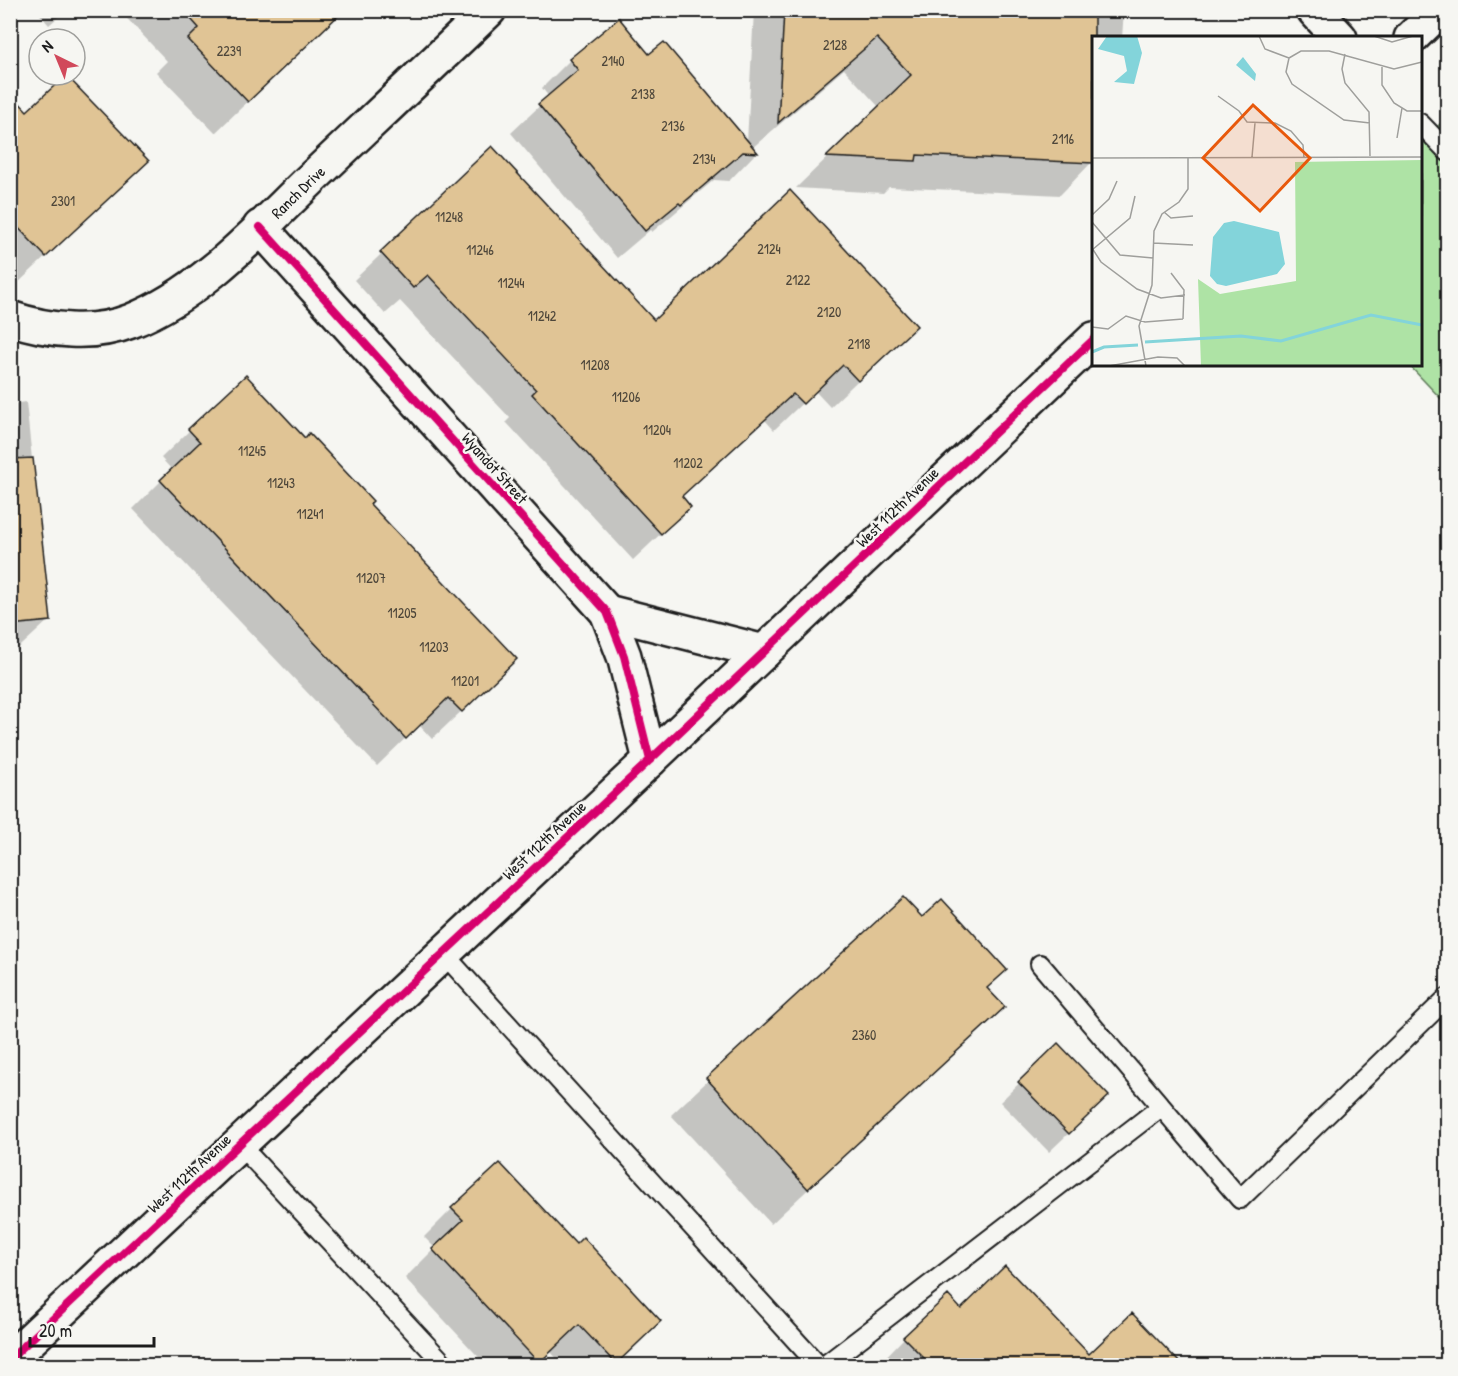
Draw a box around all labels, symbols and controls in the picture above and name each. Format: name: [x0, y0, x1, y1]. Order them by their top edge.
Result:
north arrow: [27, 27, 87, 87]
text: N: [36, 35, 58, 57]
house number: 2128: [823, 35, 847, 54]
inset map: [1092, 36, 1422, 366]
house number: 2239: [217, 41, 241, 60]
house number: 2140: [601, 51, 625, 70]
house number: 2138: [631, 84, 655, 103]
house number: 2136: [661, 116, 685, 135]
house number: 2116: [1052, 129, 1075, 148]
house number: 2134: [692, 149, 716, 168]
street label: Ranch Drive: [266, 160, 330, 223]
house number: 2301: [51, 191, 75, 210]
house number: 11248: [435, 207, 463, 226]
house number: 2124: [757, 239, 781, 258]
house number: 11246: [466, 240, 494, 259]
house number: 2122: [786, 270, 811, 289]
house number: 11244: [497, 273, 525, 292]
house number: 2120: [817, 302, 841, 321]
house number: 11242: [528, 306, 557, 325]
house number: 2118: [848, 334, 870, 353]
house number: 11208: [580, 355, 610, 374]
house number: 11206: [612, 387, 641, 406]
house number: 11204: [643, 420, 671, 439]
street label: Wyandot Street: [457, 427, 533, 509]
house number: 11245: [238, 441, 266, 460]
house number: 11202: [673, 453, 703, 472]
street label: West 112th Avenue: [851, 461, 944, 552]
house number: 11243: [267, 473, 295, 492]
house number: 11241: [296, 504, 324, 523]
house number: 11207: [356, 568, 386, 587]
house number: 11205: [388, 603, 417, 622]
house number: 11203: [419, 637, 449, 656]
house number: 11201: [451, 671, 479, 690]
street label: West 112th Avenue: [497, 795, 591, 885]
house number: 2360: [852, 1025, 876, 1044]
street label: West 112th Avenue: [142, 1128, 236, 1218]
scale bar: [30, 1310, 154, 1348]
text: 20 m: [39, 1318, 72, 1343]

